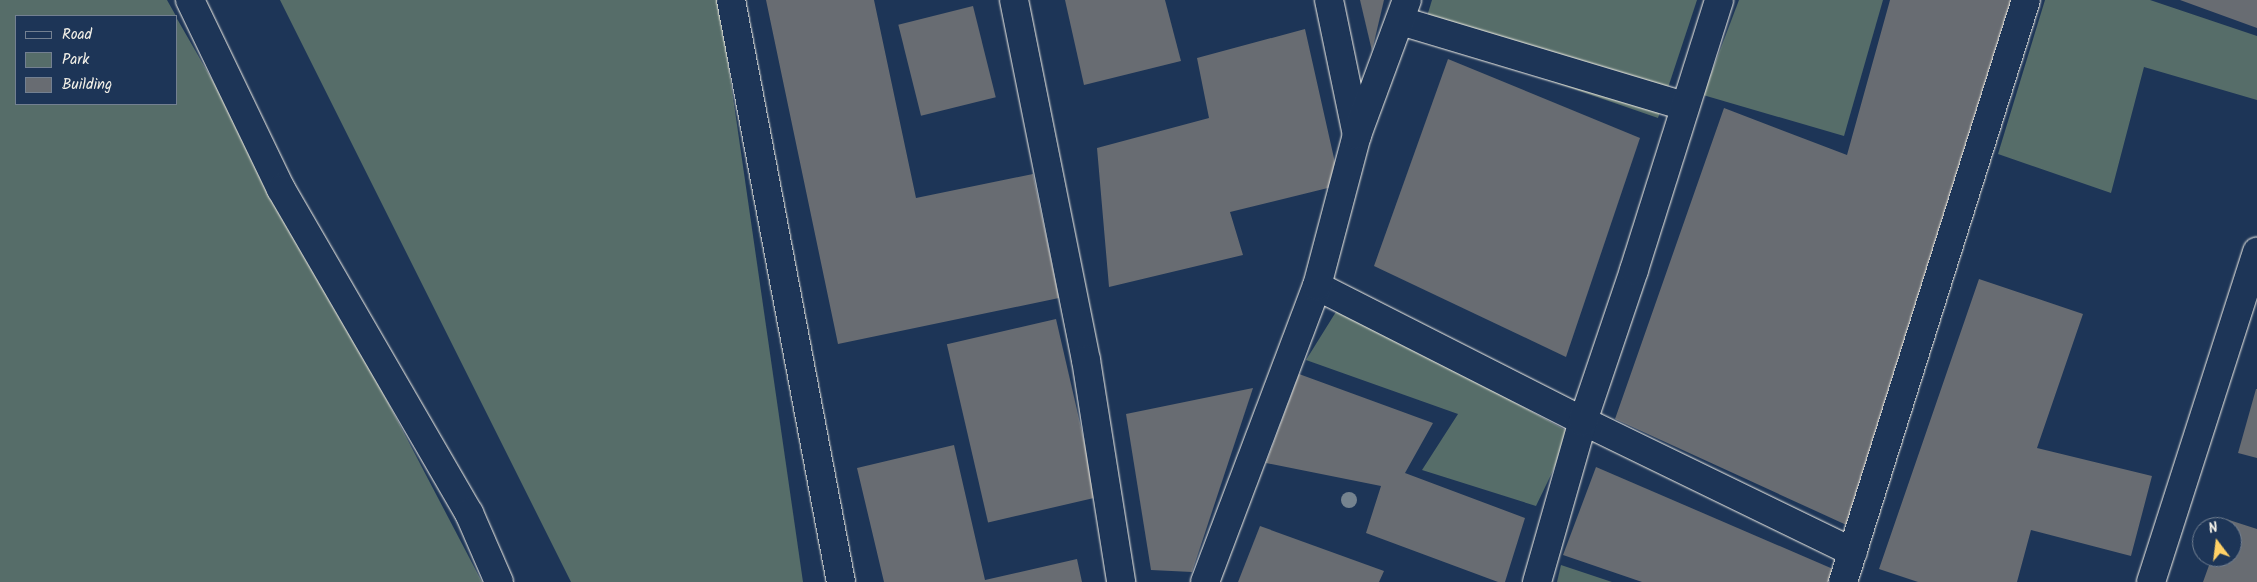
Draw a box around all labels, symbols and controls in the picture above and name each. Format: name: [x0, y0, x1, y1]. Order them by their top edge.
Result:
legend: [15, 15, 178, 105]
text: Road: [62, 23, 92, 47]
text: Park: [62, 48, 89, 72]
text: Building: [62, 73, 112, 97]
north arrow: [2192, 517, 2242, 567]
text: N: [2206, 517, 2220, 540]

